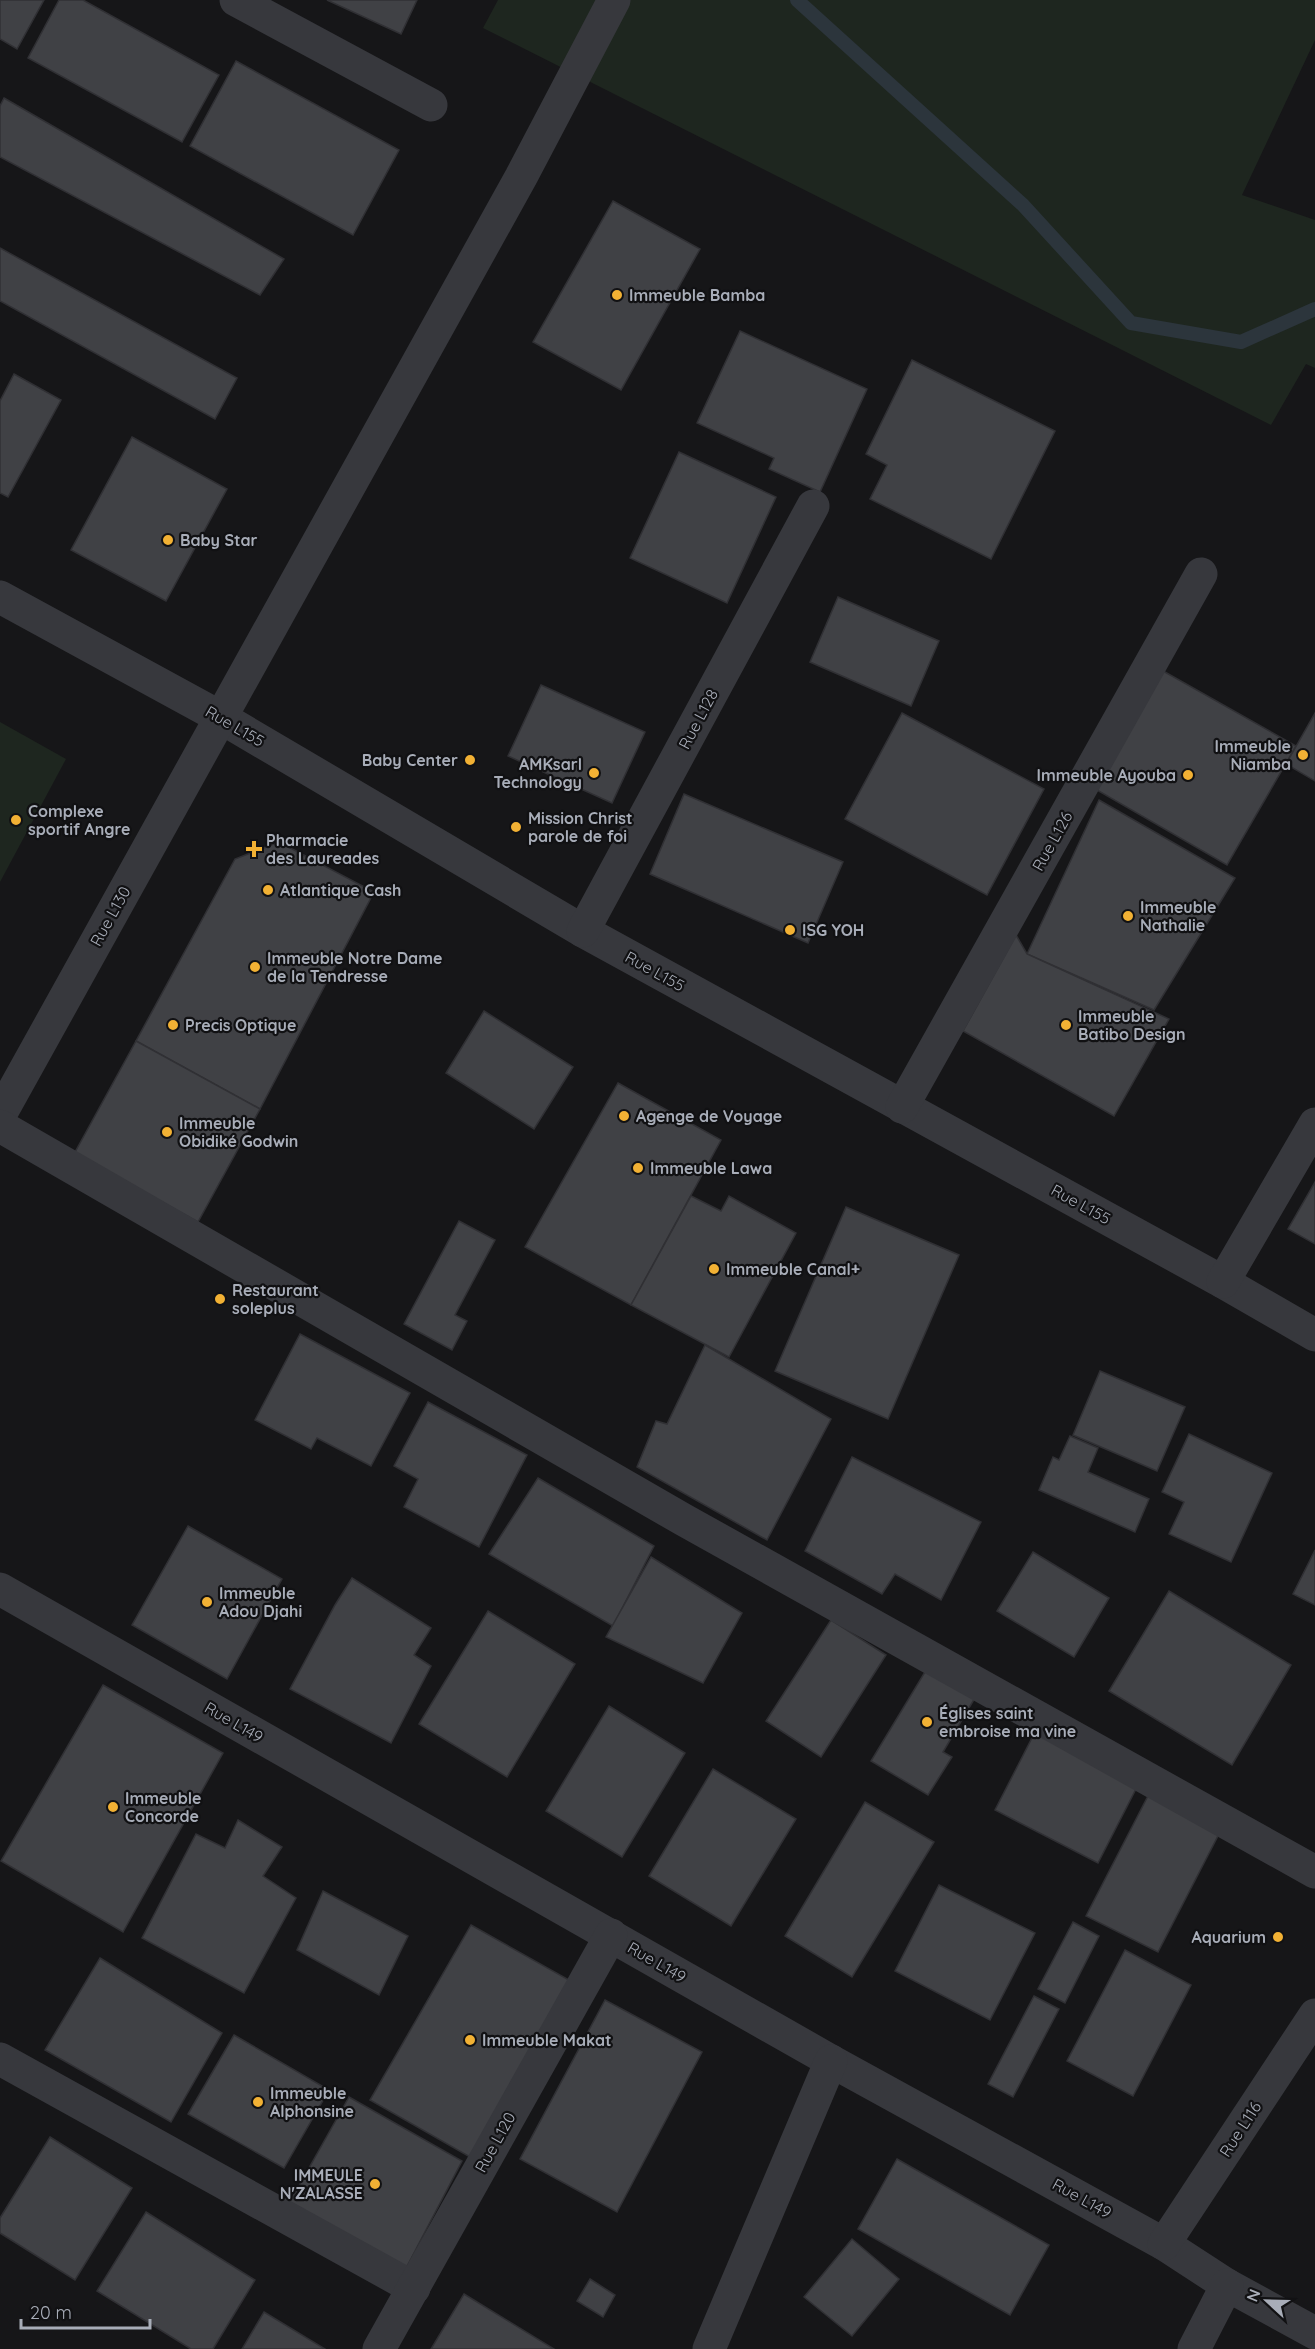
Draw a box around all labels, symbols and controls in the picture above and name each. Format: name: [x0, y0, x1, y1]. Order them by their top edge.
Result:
place label: Immeuble Bamba: [629, 285, 765, 305]
marker: Immeuble Bamba: [610, 288, 624, 302]
place label: Baby Star: [180, 530, 258, 550]
marker: Baby Star: [161, 533, 175, 547]
street label: Rue L128: [674, 686, 722, 752]
street label: Rue L155: [202, 701, 268, 751]
place label: Immeuble Niamba: [1215, 736, 1291, 774]
marker: Immeuble Niamba: [1296, 748, 1310, 762]
place label: Baby Center: [362, 750, 458, 770]
marker: Baby Center: [463, 753, 477, 767]
place label: AMKsarl Technology: [494, 754, 582, 792]
place label: Immeuble Ayouba: [1037, 765, 1176, 785]
marker: AMKsarl Technology: [587, 766, 601, 780]
marker: Immeuble Ayouba: [1181, 768, 1195, 782]
place label: Complexe sportif Angre: [28, 801, 130, 839]
street label: Rue L126: [1028, 807, 1077, 874]
place label: Mission Christ parole de foi: [528, 808, 632, 846]
marker: Complexe sportif Angre: [9, 813, 23, 827]
marker: Mission Christ parole de foi: [509, 820, 523, 834]
place label: Pharmacie des Laureades: [266, 830, 380, 868]
marker: Pharmacie des Laureades: [247, 842, 261, 856]
place label: Atlantique Cash: [280, 880, 401, 900]
street label: Rue L130: [85, 883, 135, 949]
marker: Atlantique Cash: [261, 883, 275, 897]
place label: Immeuble Nathalie: [1140, 897, 1216, 935]
marker: Immeuble Nathalie: [1121, 909, 1135, 923]
place label: ISG YOH: [802, 920, 864, 940]
marker: ISG YOH: [783, 923, 797, 937]
street label: Rue L155: [622, 947, 688, 995]
place label: Immeuble Notre Dame de la Tendresse: [267, 948, 442, 986]
marker: Immeuble Notre Dame de la Tendresse: [248, 960, 262, 974]
place label: Immeuble Batibo Design: [1078, 1006, 1186, 1044]
place label: Precis Optique: [185, 1015, 296, 1035]
marker: Precis Optique: [166, 1018, 180, 1032]
marker: Immeuble Batibo Design: [1059, 1018, 1073, 1032]
place label: Agenge de Voyage: [636, 1106, 782, 1126]
marker: Agenge de Voyage: [617, 1109, 631, 1123]
place label: Immeuble Obidiké Godwin: [179, 1113, 298, 1151]
marker: Immeuble Obidiké Godwin: [160, 1125, 174, 1139]
place label: Immeuble Lawa: [650, 1158, 772, 1178]
marker: Immeuble Lawa: [631, 1161, 645, 1175]
street label: Rue L155: [1048, 1180, 1114, 1228]
place label: Immeuble Canal+: [726, 1259, 860, 1279]
marker: Immeuble Canal+: [707, 1262, 721, 1276]
place label: Restaurant soleplus: [232, 1280, 319, 1318]
marker: Restaurant soleplus: [213, 1292, 227, 1306]
place label: Immeuble Adou Djahi: [219, 1583, 302, 1621]
marker: Immeuble Adou Djahi: [200, 1595, 214, 1609]
street label: Rue L149: [201, 1697, 267, 1747]
place label: Églises saint embroise ma vine: [939, 1703, 1076, 1741]
marker: Églises saint embroise ma vine: [920, 1715, 934, 1729]
place label: Immeuble Concorde: [125, 1788, 201, 1826]
marker: Immeuble Concorde: [106, 1800, 120, 1814]
place label: Aquarium: [1191, 1927, 1266, 1947]
marker: Aquarium: [1271, 1930, 1285, 1944]
street label: Rue L149: [624, 1937, 690, 1987]
place label: Immeuble Makat: [482, 2030, 612, 2050]
marker: Immeuble Makat: [463, 2033, 477, 2047]
place label: Immeuble Alphonsine: [270, 2083, 354, 2121]
marker: Immeuble Alphonsine: [251, 2095, 265, 2109]
street label: Rue L116: [1215, 2097, 1265, 2160]
street label: Rue L120: [470, 2108, 520, 2176]
place label: IMMEULE N'ZALASSE: [280, 2165, 363, 2203]
street label: Rue L149: [1049, 2174, 1115, 2222]
marker: IMMEULE N'ZALASSE: [368, 2177, 382, 2191]
north arrow: [1237, 2271, 1297, 2331]
text: N: [1242, 2286, 1265, 2305]
scale bar: [21, 2292, 150, 2330]
text: 20 m: [30, 2301, 72, 2324]

